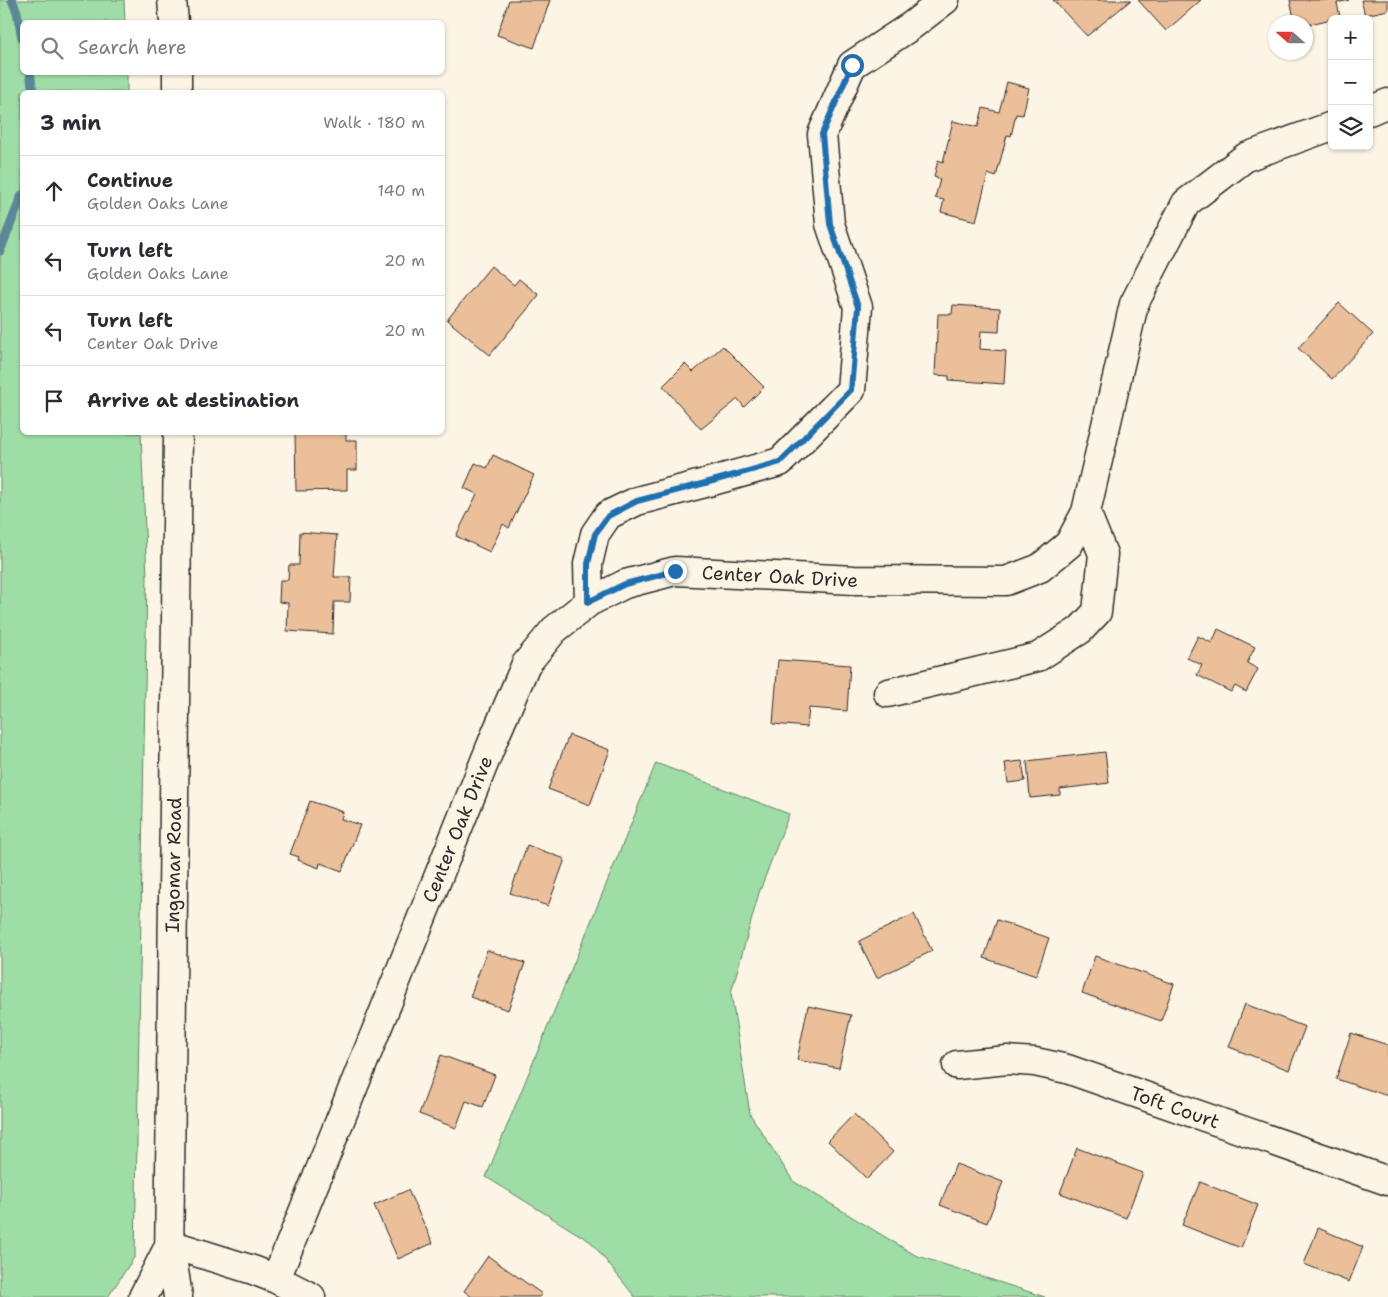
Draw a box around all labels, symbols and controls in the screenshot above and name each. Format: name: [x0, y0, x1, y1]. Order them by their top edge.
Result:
north arrow: [1268, 15, 1313, 60]
map controls: [1328, 15, 1373, 150]
button: +: [1328, 15, 1373, 60]
search box: [20, 20, 445, 75]
icon: search: [38, 34, 66, 62]
text: Search here: [78, 35, 187, 60]
route start: [841, 54, 864, 77]
button: −: [1328, 60, 1373, 105]
button: layers: [1328, 105, 1373, 150]
text: 3 min: [40, 109, 101, 137]
text: Walk · 180 m: [323, 112, 425, 133]
text: Continue: [87, 168, 173, 193]
icon: ahead: [40, 177, 68, 205]
text: 140 m: [378, 180, 425, 201]
text: Golden Oaks Lane: [87, 193, 229, 214]
text: Turn left: [87, 238, 173, 263]
icon: left: [40, 247, 68, 275]
text: 20 m: [384, 250, 425, 271]
text: Golden Oaks Lane: [87, 263, 229, 284]
text: Turn left: [87, 308, 173, 333]
icon: left: [40, 317, 68, 345]
text: 20 m: [384, 320, 425, 341]
text: Center Oak Drive: [87, 333, 219, 354]
icon: arrive: [40, 387, 68, 415]
text: Arrive at destination: [87, 388, 299, 413]
route end: [664, 560, 687, 583]
street label: Center Oak Drive: [701, 560, 859, 593]
street label: Center Oak Drive: [417, 752, 498, 906]
street label: Ingomar Road: [160, 797, 187, 933]
street label: Toft Court: [1127, 1081, 1223, 1134]

